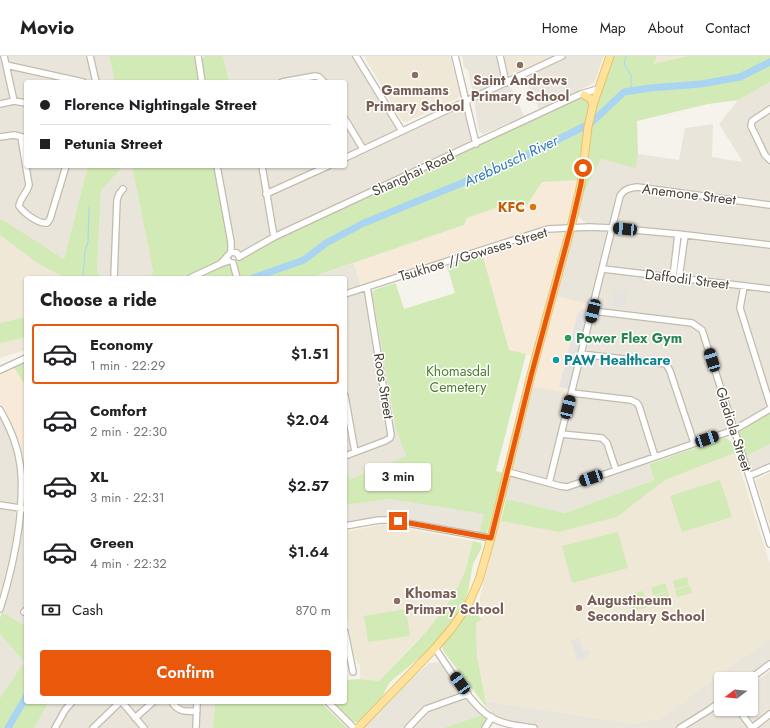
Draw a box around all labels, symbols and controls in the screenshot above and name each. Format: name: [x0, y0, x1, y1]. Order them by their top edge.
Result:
text: Movio: [20, 14, 74, 41]
text: Home: [542, 18, 578, 38]
text: Map: [600, 18, 626, 38]
text: About: [648, 18, 683, 38]
text: Contact: [705, 18, 750, 38]
marker: Saint Andrews Primary School: [515, 60, 525, 70]
marker: Gammams Primary School: [410, 70, 420, 80]
place label: Saint Andrews Primary School: [471, 70, 569, 106]
place label: Gammams Primary School: [366, 80, 464, 116]
text: Florence Nightingale Street: [64, 94, 257, 116]
water label: Arebbusch River: [459, 129, 563, 193]
text: Petunia Street: [64, 133, 162, 155]
street label: Shanghai Road: [368, 145, 458, 201]
route start: [574, 159, 592, 177]
street label: Anemone Street: [641, 178, 738, 210]
place label: KFC: [498, 197, 525, 217]
marker: KFC: [528, 202, 538, 212]
street label: Tsukhoe //Gowases Street: [396, 222, 550, 286]
car: [613, 222, 637, 236]
street label: Daffodil Street: [644, 264, 731, 294]
text: Choose a ride: [40, 287, 157, 313]
car: [584, 298, 602, 324]
place label: Power Flex Gym: [576, 328, 682, 348]
marker: Power Flex Gym: [563, 333, 573, 343]
text: Economy: [90, 334, 153, 356]
icon: car: [42, 336, 78, 372]
text: $1.51: [291, 343, 329, 365]
car: [703, 347, 721, 373]
place label: PAW Healthcare: [564, 350, 671, 370]
street label: Roos Street: [369, 352, 399, 421]
marker: PAW Healthcare: [551, 355, 561, 365]
text: 1 min · 22:29: [90, 356, 165, 375]
park label: Khomasdal Cemetery: [426, 361, 490, 397]
street label: Gladiola Street: [711, 384, 757, 474]
car: [559, 394, 577, 420]
text: Comfort: [90, 400, 147, 422]
icon: car: [42, 402, 78, 438]
text: $2.04: [286, 409, 329, 431]
text: 2 min · 22:30: [90, 422, 167, 441]
car: [694, 429, 720, 449]
callout: 3 min: [365, 463, 431, 491]
text: XL: [90, 466, 108, 488]
text: 3 min: [382, 467, 414, 486]
icon: car: [42, 468, 78, 504]
car: [578, 468, 604, 488]
text: $2.57: [288, 475, 329, 497]
text: 3 min · 22:31: [90, 488, 165, 507]
route end: [389, 512, 407, 530]
text: Green: [90, 532, 134, 554]
icon: car: [42, 534, 78, 570]
text: $1.64: [288, 541, 329, 563]
text: 4 min · 22:32: [90, 554, 167, 573]
place label: Khomas Primary School: [405, 583, 504, 619]
place label: Augustineum Secondary School: [586, 590, 705, 626]
marker: Khomas Primary School: [392, 596, 402, 606]
icon: cash: [40, 599, 62, 621]
text: Cash: [72, 599, 103, 621]
text: 870 m: [295, 601, 331, 620]
marker: Augustineum Secondary School: [574, 603, 584, 613]
button: Confirm: [40, 650, 331, 696]
car: [448, 670, 472, 696]
north arrow: [714, 672, 758, 716]
map controls: [714, 672, 758, 716]

